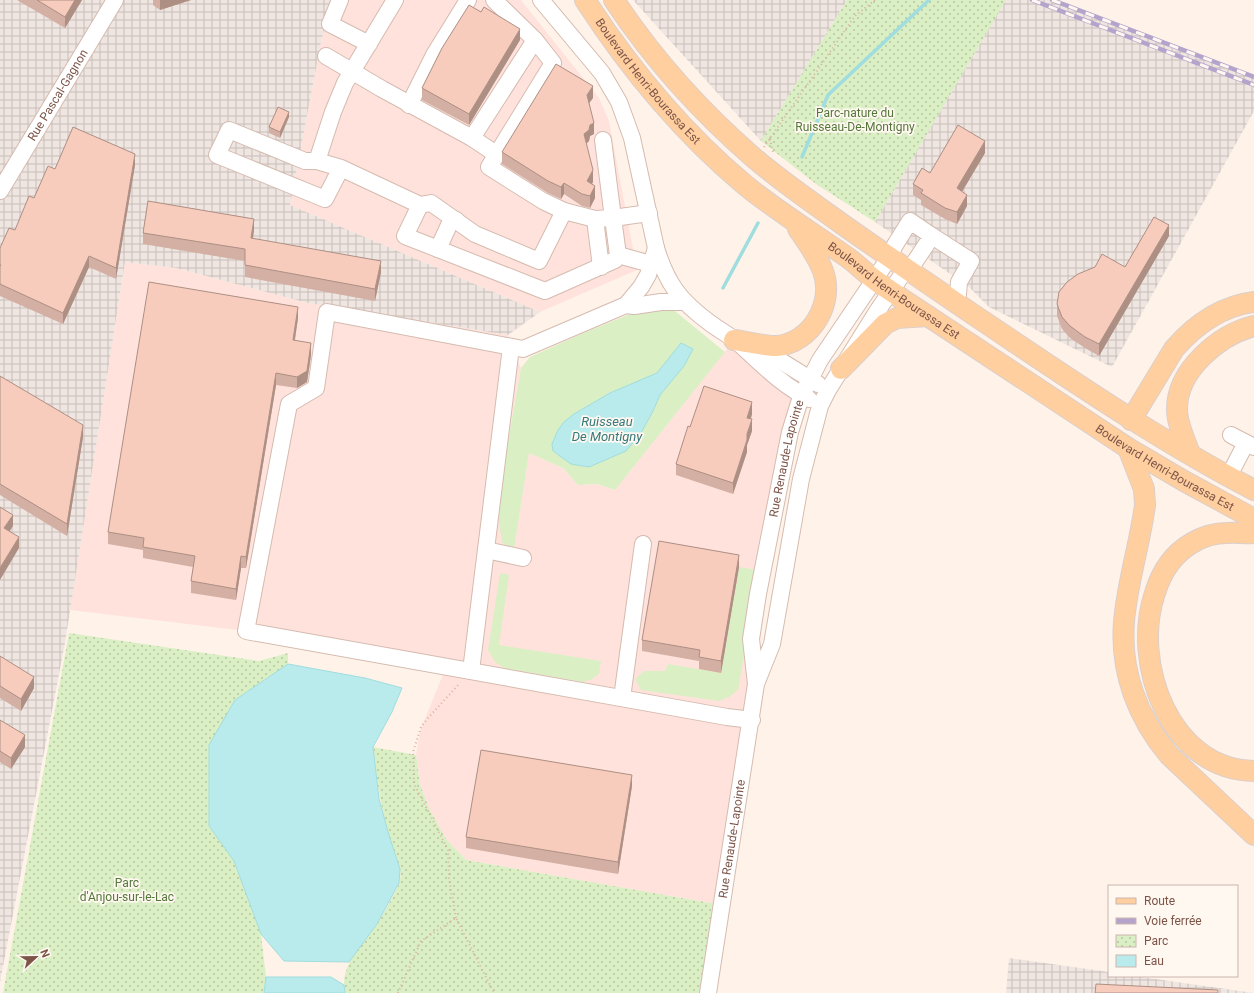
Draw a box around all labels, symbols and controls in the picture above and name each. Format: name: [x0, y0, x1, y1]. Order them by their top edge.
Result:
street label: Boulevard Henri-Bourassa Est: [592, 16, 703, 147]
street label: Rue Pascal-Gagnon: [25, 47, 91, 143]
park label: Parc-nature du Ruisseau-De-Montigny: [795, 106, 915, 134]
street label: Boulevard Henri-Bourassa Est: [825, 239, 962, 342]
street label: Rue Renaude-Lapointe: [766, 398, 807, 518]
water label: Ruisseau De Montigny: [572, 414, 643, 444]
street label: Boulevard Henri-Bourassa Est: [1093, 422, 1236, 514]
street label: Rue Renaude-Lapointe: [716, 779, 748, 899]
park label: Parc d'Anjou-sur-le-Lac: [80, 876, 174, 904]
legend: [1108, 885, 1238, 977]
text: Route: [1144, 894, 1175, 908]
text: Voie ferrée: [1144, 914, 1202, 928]
text: Parc: [1144, 934, 1168, 948]
north arrow: [16, 937, 56, 977]
text: N: [37, 947, 52, 960]
text: Eau: [1144, 954, 1164, 968]

